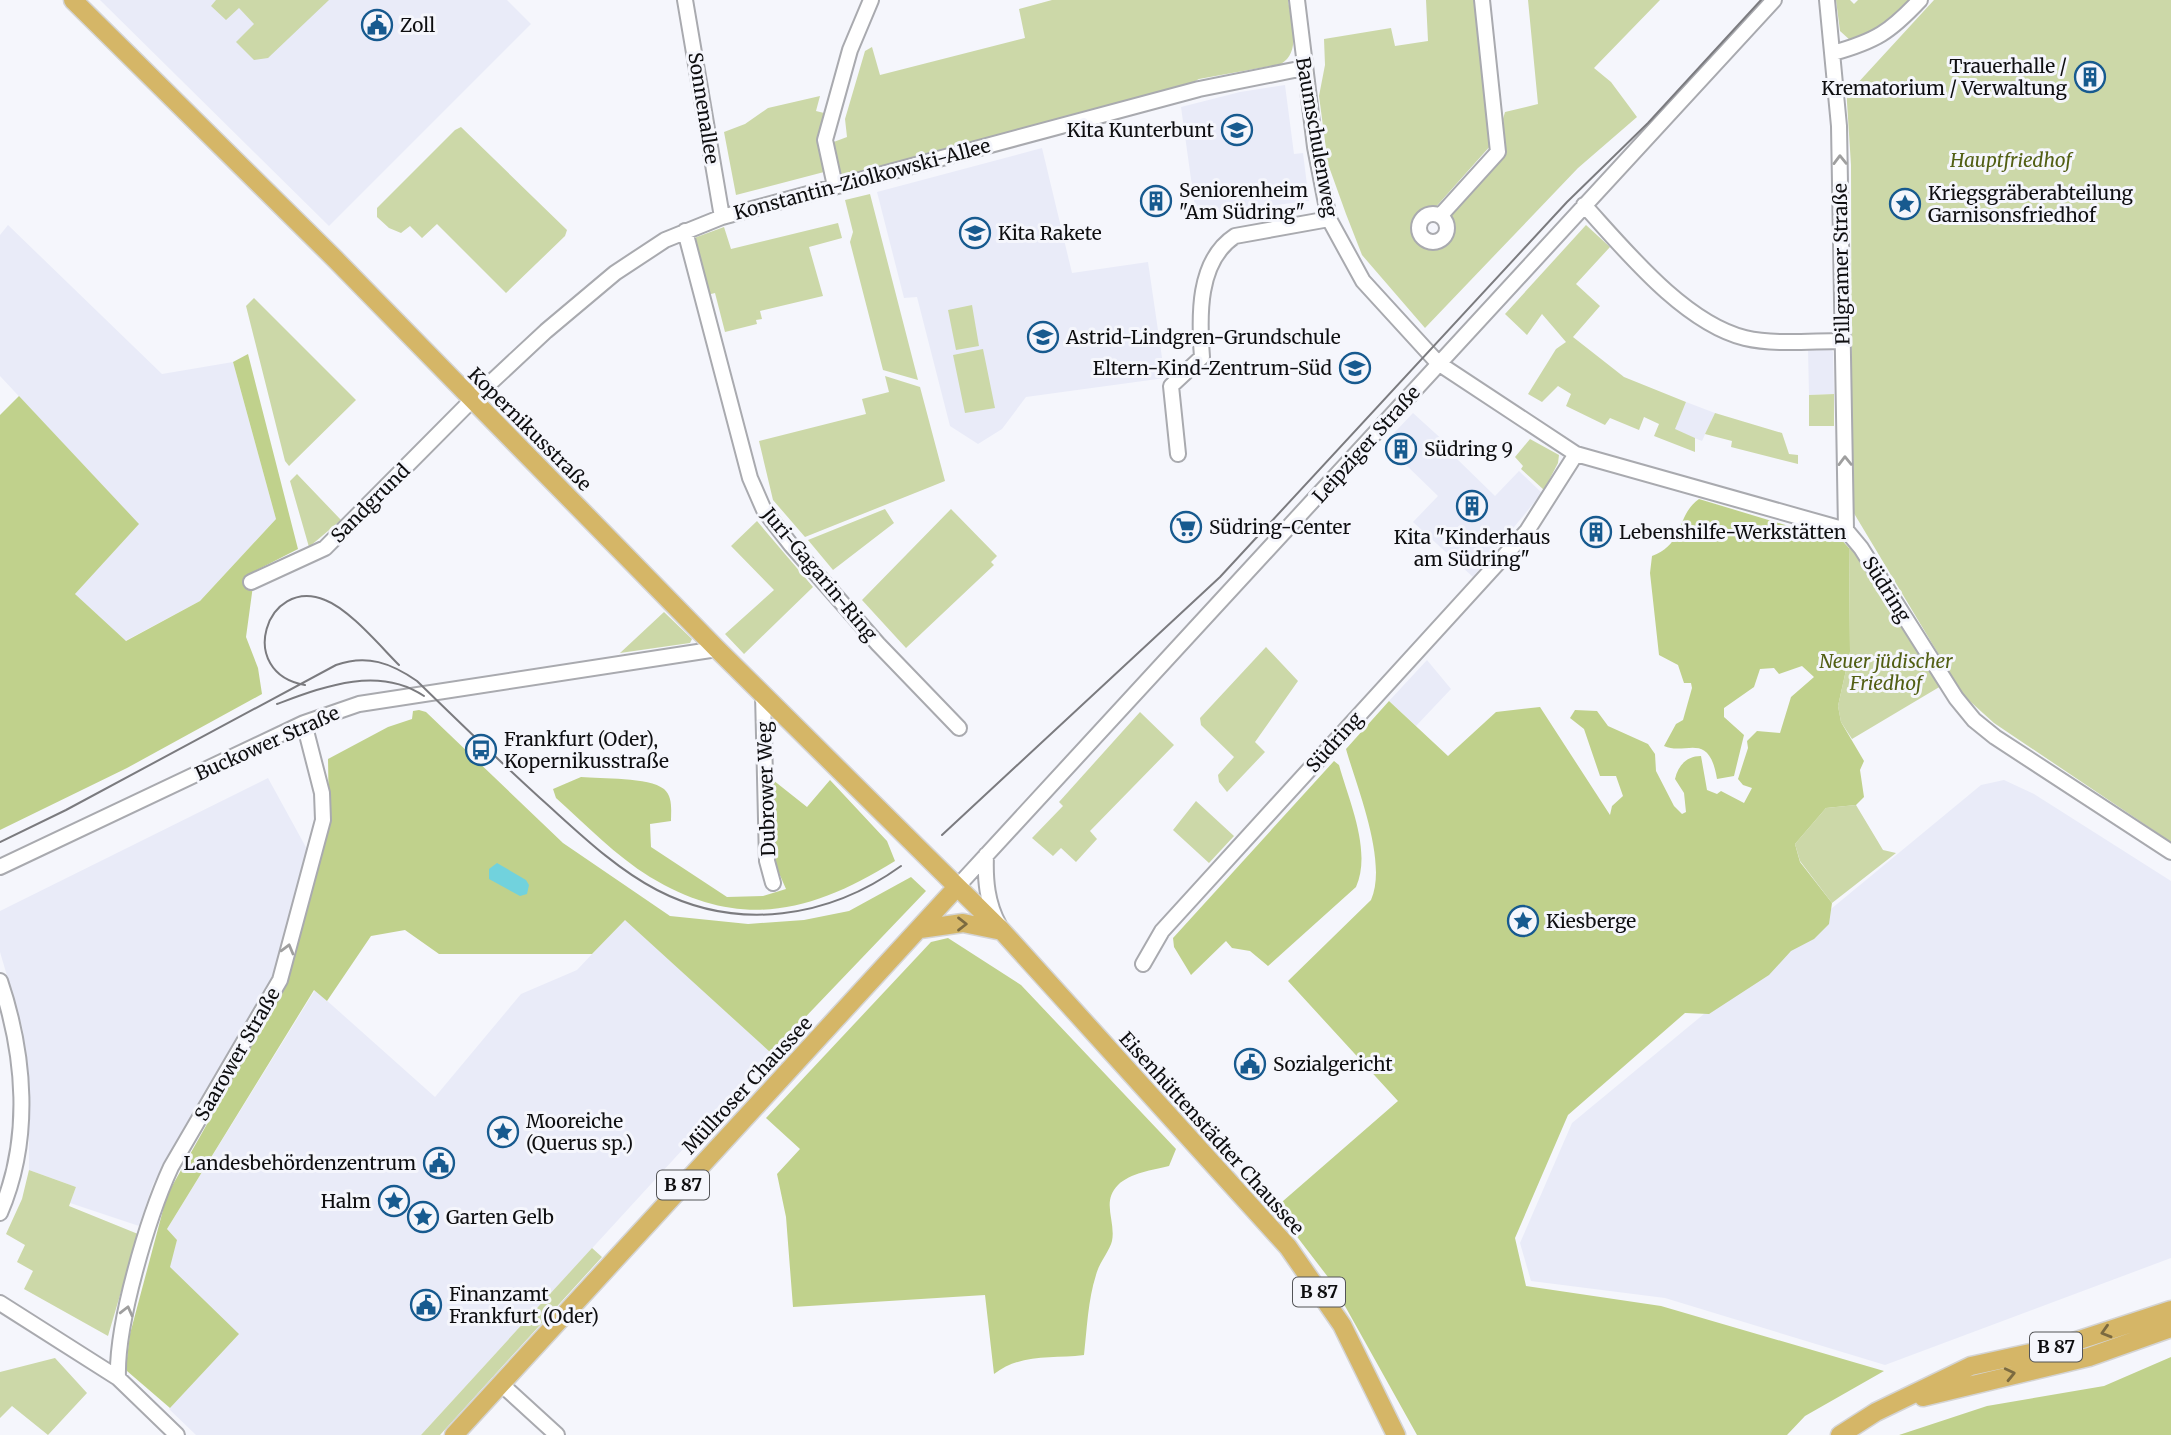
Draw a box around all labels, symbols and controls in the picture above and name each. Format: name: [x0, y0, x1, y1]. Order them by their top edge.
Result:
public building icon: Zoll: [360, 8, 394, 42]
place label: Zoll: [400, 13, 435, 37]
street label: Sonnenallee: [683, 51, 725, 166]
place label: Trauerhalle / Krematorium / Verwaltung: [1821, 54, 2067, 100]
street label: Baumschulenweg: [1291, 55, 1343, 219]
building icon: Trauerhalle / Krematorium / Verwaltung: [2073, 60, 2107, 94]
school or university icon: Kita Kunterbunt: [1220, 113, 1254, 147]
place label: Kita Kunterbunt: [1067, 118, 1215, 142]
street label: Konstantin-Ziolkowski-Allee: [731, 133, 993, 225]
park label: Hauptfriedhof: [1949, 148, 2074, 172]
one-way arrow: [1833, 155, 1848, 166]
place label: Seniorenheim "Am Südring": [1179, 178, 1308, 224]
place label: Kriegsgräberabteilung Garnisonsfriedhof: [1928, 181, 2134, 227]
street label: Pillgramer Straße: [1828, 183, 1854, 345]
building icon: Seniorenheim "Am Südring": [1139, 184, 1173, 218]
place icon: Kriegsgräberabteilung Garnisonsfriedhof: [1888, 187, 1922, 221]
school or university icon: Kita Rakete: [958, 216, 992, 250]
place label: Kita Rakete: [998, 221, 1102, 245]
school or university icon: Astrid-Lindgren-Grundschule: [1026, 320, 1060, 354]
place label: Astrid-Lindgren-Grundschule: [1065, 325, 1341, 349]
school or university icon: Eltern-Kind-Zentrum-Süd: [1338, 351, 1372, 385]
place label: Eltern-Kind-Zentrum-Süd: [1093, 356, 1332, 380]
street label: Kopernikusstraße: [463, 362, 597, 496]
street label: Leipziger Straße: [1307, 380, 1425, 508]
building icon: Südring 9: [1384, 432, 1418, 466]
place label: Südring 9: [1424, 437, 1513, 461]
one-way arrow: [1837, 456, 1852, 467]
street label: Sandgrund: [325, 458, 415, 548]
building icon: Kita "Kinderhaus am Südring": [1455, 489, 1489, 523]
street label: Juri-Gagarin-Ring: [757, 502, 883, 646]
supermarket icon: Südring-Center: [1169, 510, 1203, 544]
place label: Südring-Center: [1209, 515, 1351, 539]
building icon: Lebenshilfe-Werkstätten: [1579, 515, 1613, 549]
place label: Lebenshilfe-Werkstätten: [1619, 520, 1847, 544]
place label: Kita "Kinderhaus am Südring": [1394, 525, 1550, 571]
street label: Südring: [1857, 552, 1917, 627]
park label: Neuer jüdischer Friedhof: [1819, 649, 1953, 695]
street label: Buckower Straße: [191, 700, 343, 786]
street label: Südring: [1301, 706, 1368, 777]
street label: Dubrower Weg: [752, 721, 780, 857]
place label: Frankfurt (Oder), Kopernikusstraße: [504, 727, 669, 773]
bus stop icon: Frankfurt (Oder), Kopernikusstraße: [464, 733, 498, 767]
place icon: Kiesberge: [1506, 904, 1540, 938]
place label: Kiesberge: [1546, 909, 1636, 933]
one-way arrow: [957, 916, 967, 932]
one-way arrow: [280, 943, 294, 955]
street label: Saarower Straße: [189, 983, 285, 1125]
street label: Müllroser Chaussee: [677, 1011, 817, 1159]
street label: Eisenhüttenstädter Chaussee: [1114, 1026, 1310, 1240]
public building icon: Sozialgericht: [1233, 1047, 1267, 1081]
place label: Sozialgericht: [1273, 1052, 1393, 1076]
place label: Mooreiche (Querus sp.): [526, 1109, 633, 1155]
place icon: Mooreiche (Querus sp.): [486, 1115, 520, 1149]
public building icon: Landesbehördenzentrum: [422, 1146, 456, 1180]
place label: Landesbehördenzentrum: [184, 1151, 416, 1175]
road number: B 87: [657, 1170, 709, 1200]
place icon: Halm: [377, 1184, 411, 1218]
place label: Halm: [321, 1189, 371, 1213]
place icon: Garten Gelb: [406, 1200, 440, 1234]
place label: Garten Gelb: [446, 1205, 554, 1229]
road number: B 87: [1293, 1278, 1345, 1307]
place label: Finanzamt Frankfurt (Oder): [449, 1282, 599, 1328]
public building icon: Finanzamt Frankfurt (Oder): [409, 1288, 443, 1322]
one-way arrow: [119, 1305, 133, 1317]
one-way arrow: [2101, 1324, 2113, 1339]
road number: B 87: [2030, 1332, 2082, 1362]
one-way arrow: [2004, 1367, 2016, 1382]

